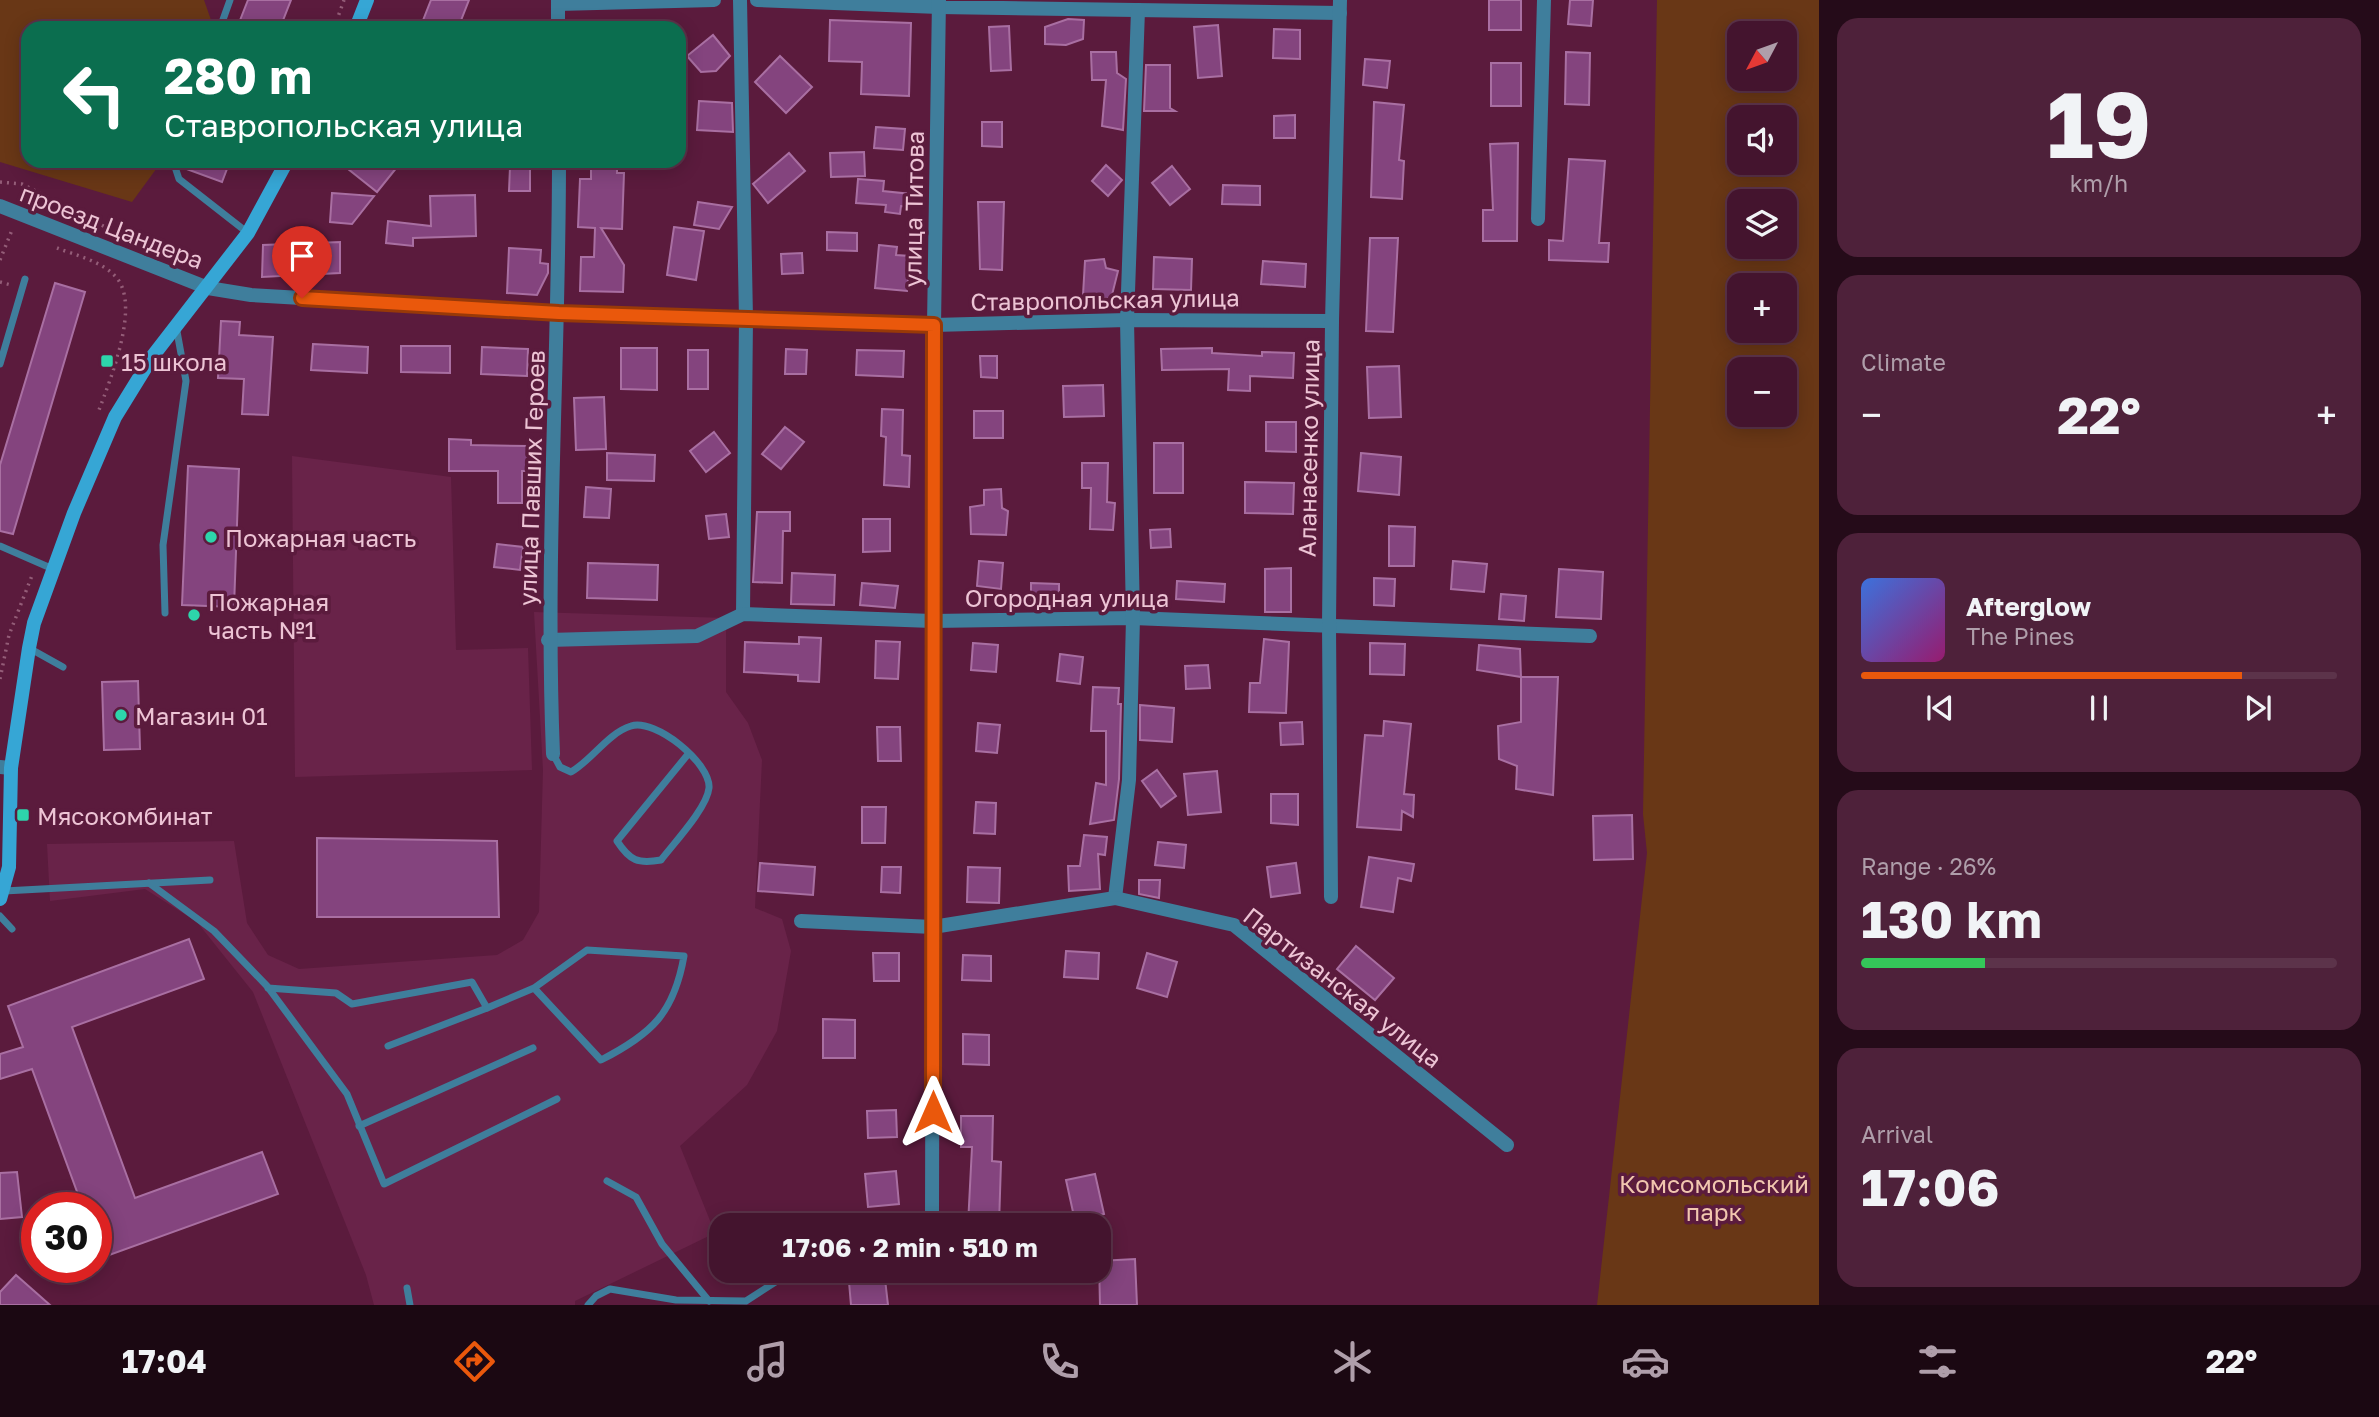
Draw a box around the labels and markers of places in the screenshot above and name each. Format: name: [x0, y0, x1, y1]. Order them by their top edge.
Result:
pin: [272, 226, 332, 298]
place label: 15 школа: [121, 347, 227, 376]
marker: 15 школа: [99, 353, 115, 369]
place label: Пожарная часть: [225, 523, 416, 552]
marker: Пожарная часть: [203, 529, 219, 545]
place label: Пожарная часть №1: [208, 587, 329, 644]
marker: Пожарная часть №1: [186, 607, 202, 623]
place label: Магазин 01: [135, 701, 268, 730]
marker: Магазин 01: [113, 707, 129, 723]
place label: Мясокомбинат: [37, 801, 213, 830]
marker: Мясокомбинат: [15, 807, 31, 823]

